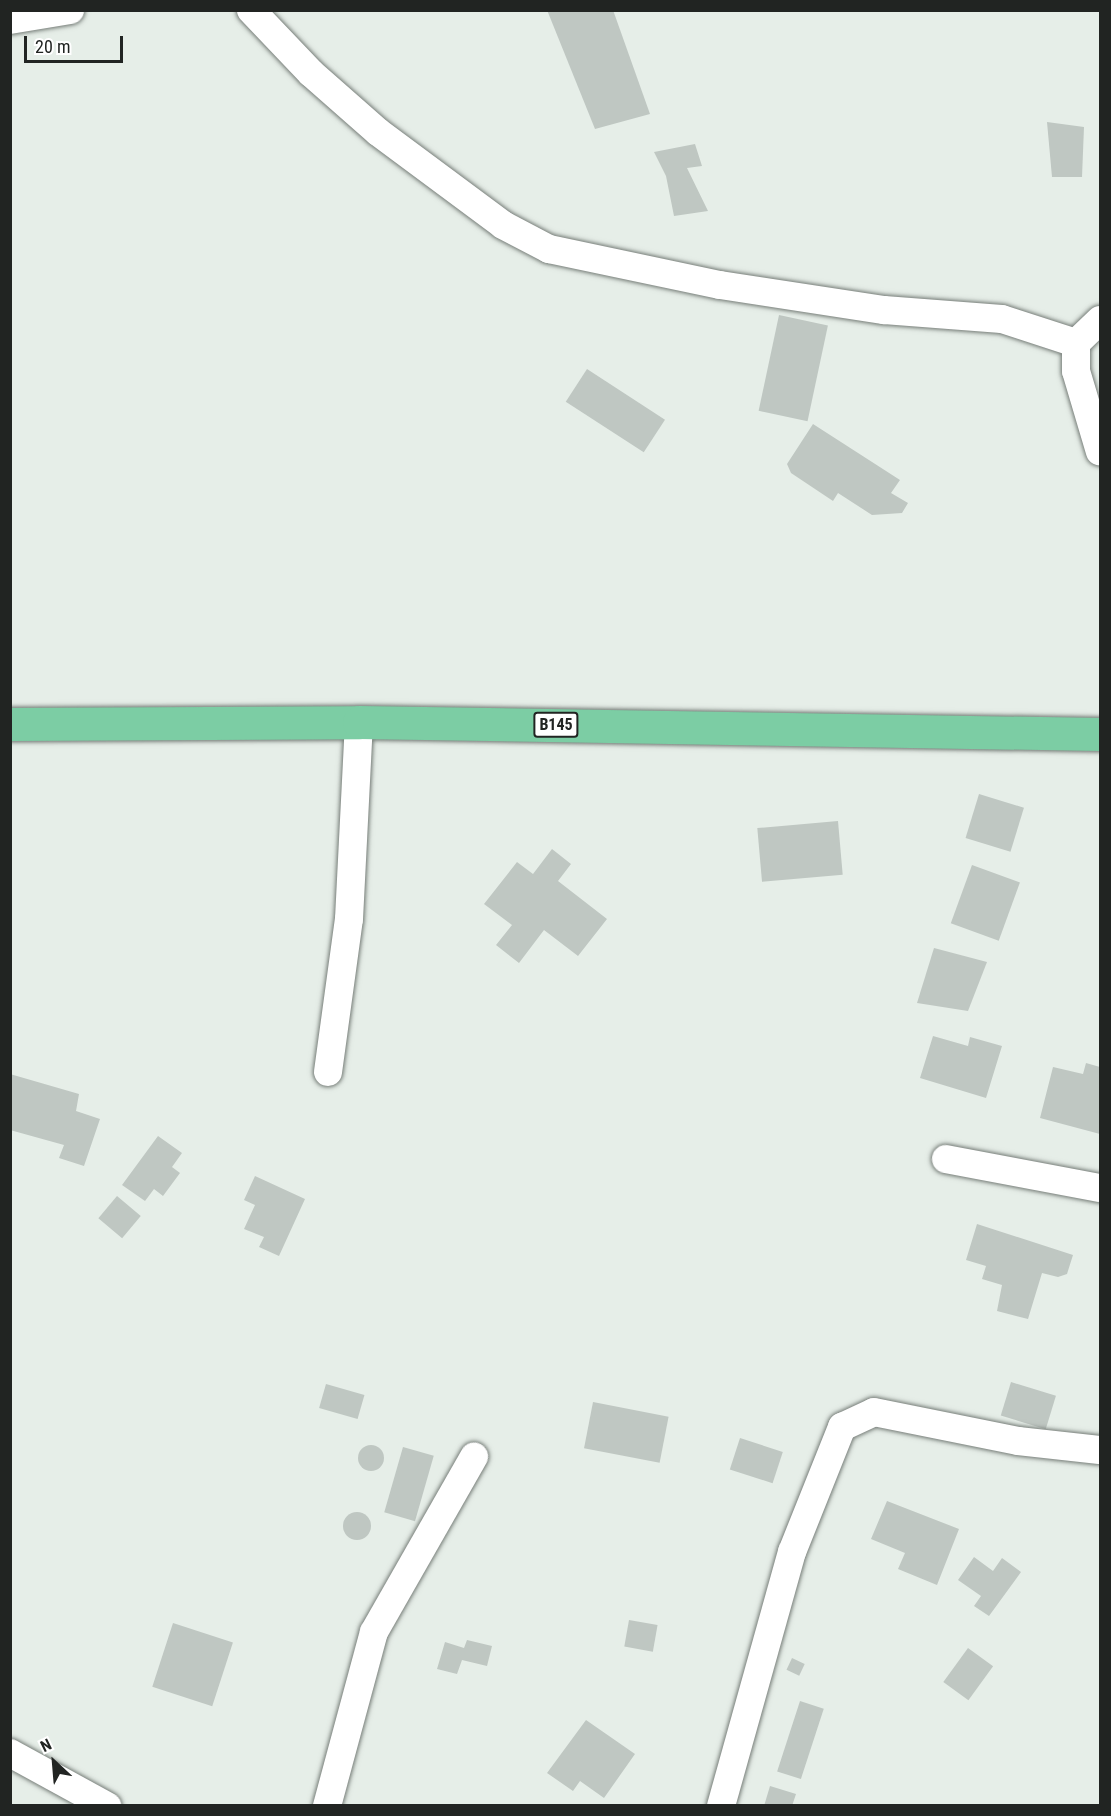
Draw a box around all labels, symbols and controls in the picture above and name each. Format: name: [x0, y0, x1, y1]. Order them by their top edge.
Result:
scale bar: [27, 24, 126, 62]
text: 20 m: [35, 36, 70, 57]
road number: B145: [532, 712, 580, 738]
north arrow: [24, 1732, 84, 1792]
text: N: [37, 1735, 54, 1756]

